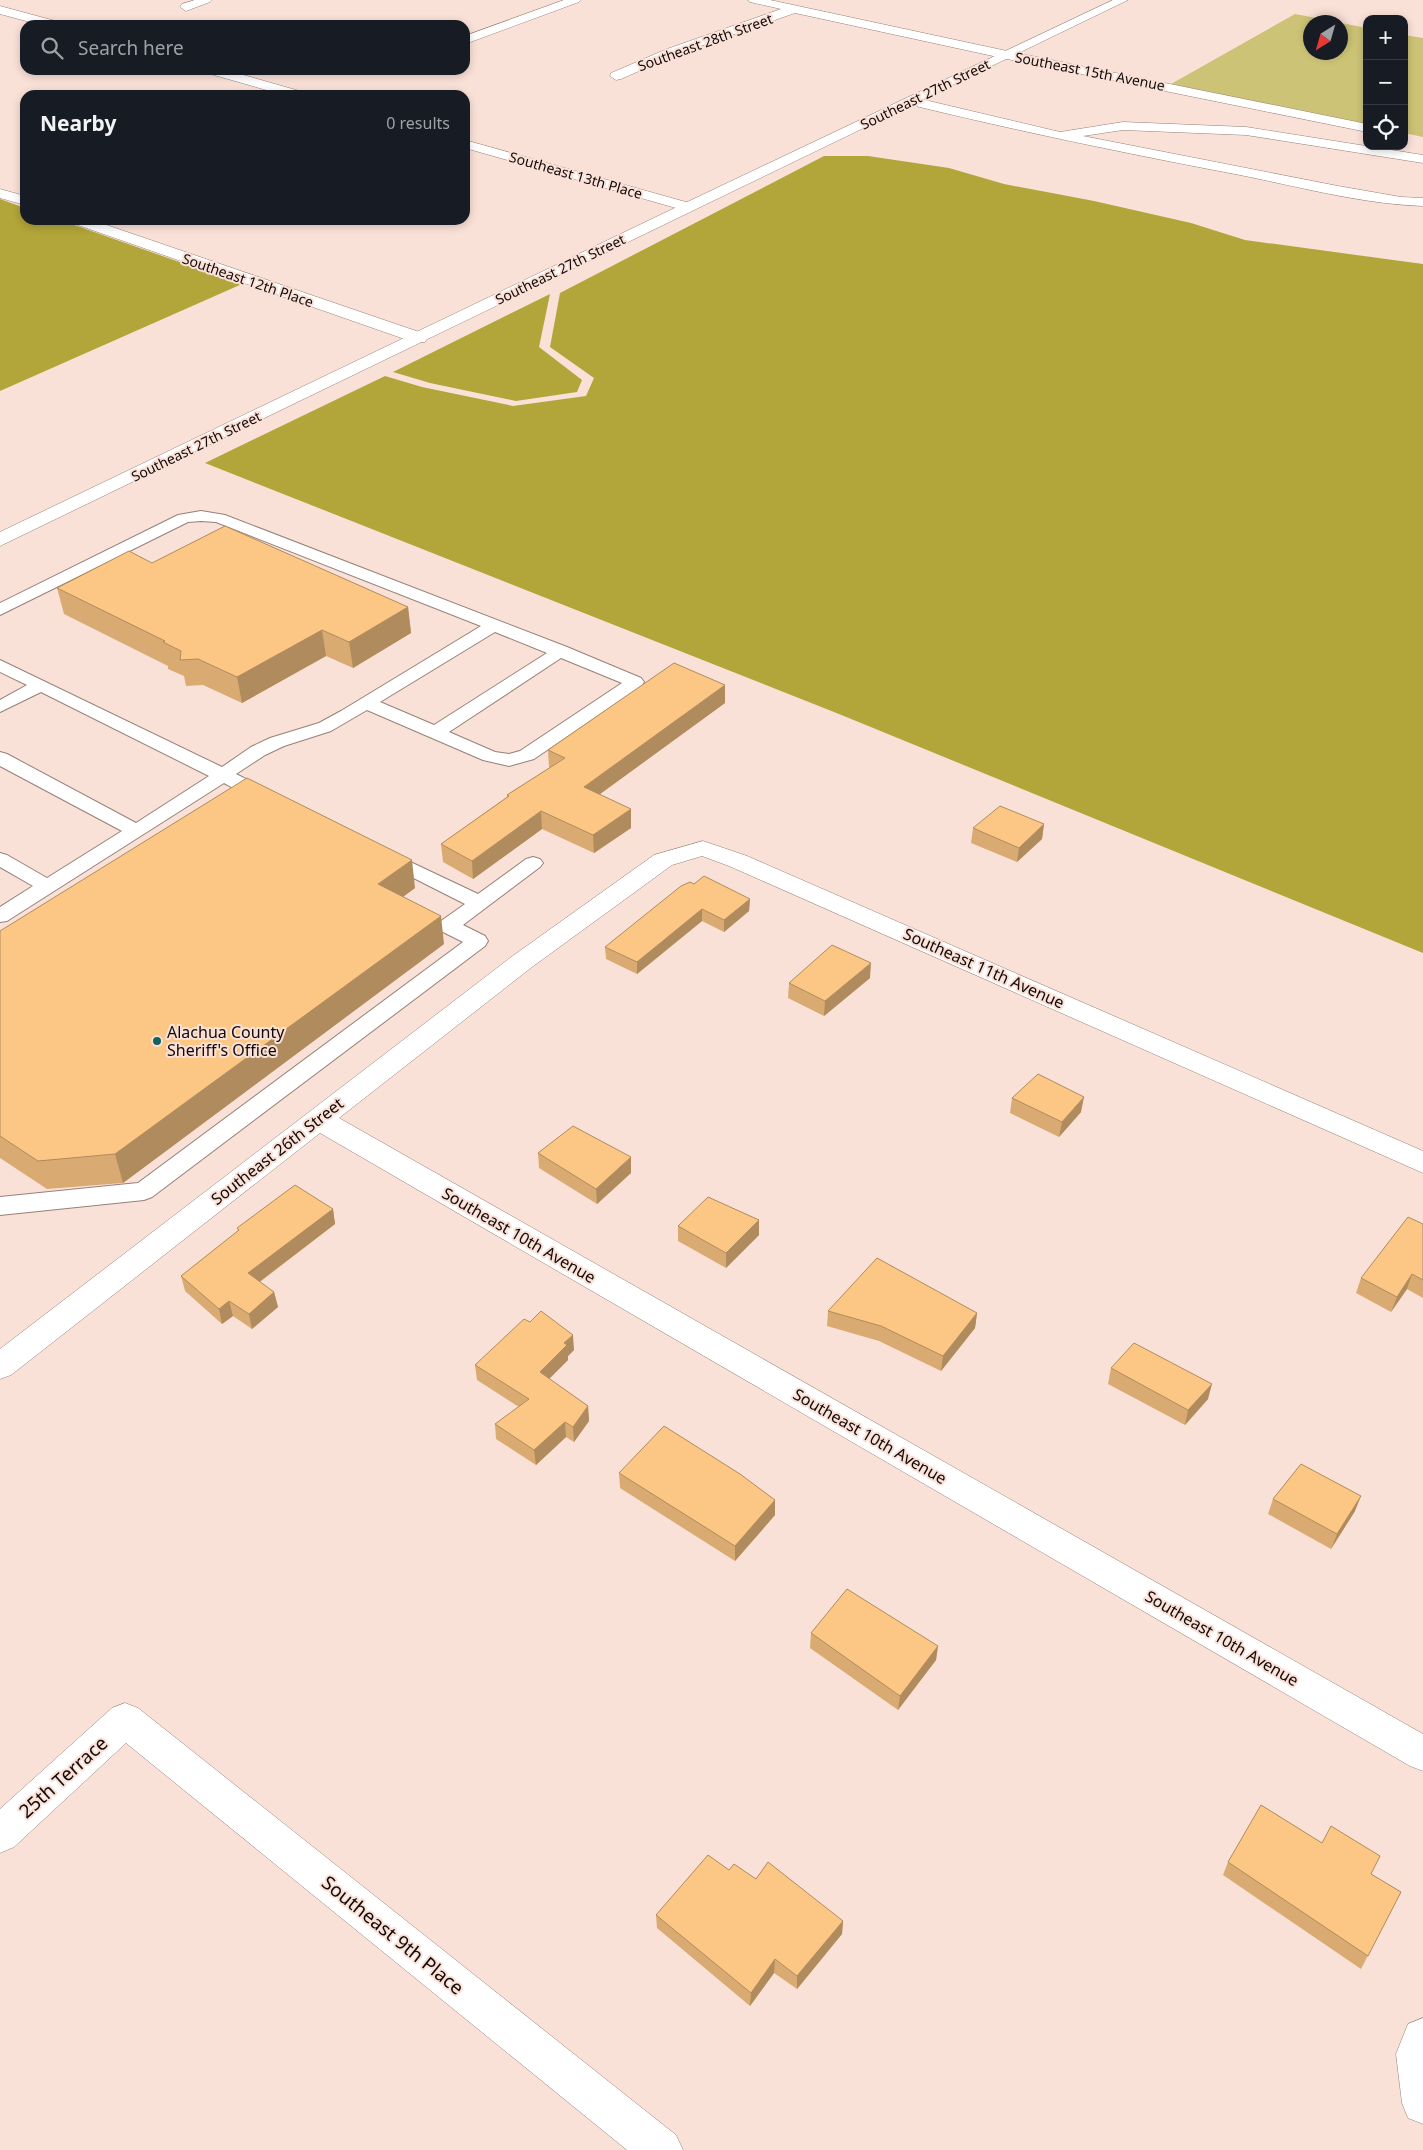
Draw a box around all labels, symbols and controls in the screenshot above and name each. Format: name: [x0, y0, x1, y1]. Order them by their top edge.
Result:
street label: Southeast 28th Street: [635, 9, 775, 75]
north arrow: [1303, 15, 1348, 60]
map controls: [1363, 15, 1408, 150]
button: +: [1363, 15, 1408, 60]
search box: [20, 20, 470, 75]
icon: search: [38, 34, 66, 62]
text: Search here: [78, 35, 184, 61]
street label: Southeast 15th Avenue: [1013, 47, 1167, 95]
street label: Southeast 27th Street: [857, 54, 993, 134]
button: −: [1363, 60, 1408, 105]
button: locate: [1363, 105, 1408, 150]
text: Nearby: [40, 109, 116, 137]
text: 0 results: [386, 112, 450, 134]
street label: Southeast 13th Place: [507, 147, 645, 203]
street label: Southeast 27th Street: [492, 229, 628, 309]
street label: Southeast 12th Place: [180, 249, 316, 311]
street label: Southeast 27th Street: [128, 406, 264, 486]
street label: Southeast 11th Avenue: [900, 923, 1068, 1013]
place label: Alachua County Sheriff's Office: [167, 1021, 285, 1061]
marker: Alachua County Sheriff's Office: [151, 1035, 163, 1047]
street label: Southeast 26th Street: [206, 1092, 348, 1210]
street label: Southeast 10th Avenue: [438, 1182, 600, 1288]
street label: Southeast 10th Avenue: [789, 1383, 951, 1489]
street label: Southeast 10th Avenue: [1141, 1585, 1303, 1691]
street label: 25th Terrace: [13, 1730, 113, 1824]
street label: Southeast 9th Place: [316, 1870, 470, 2000]

